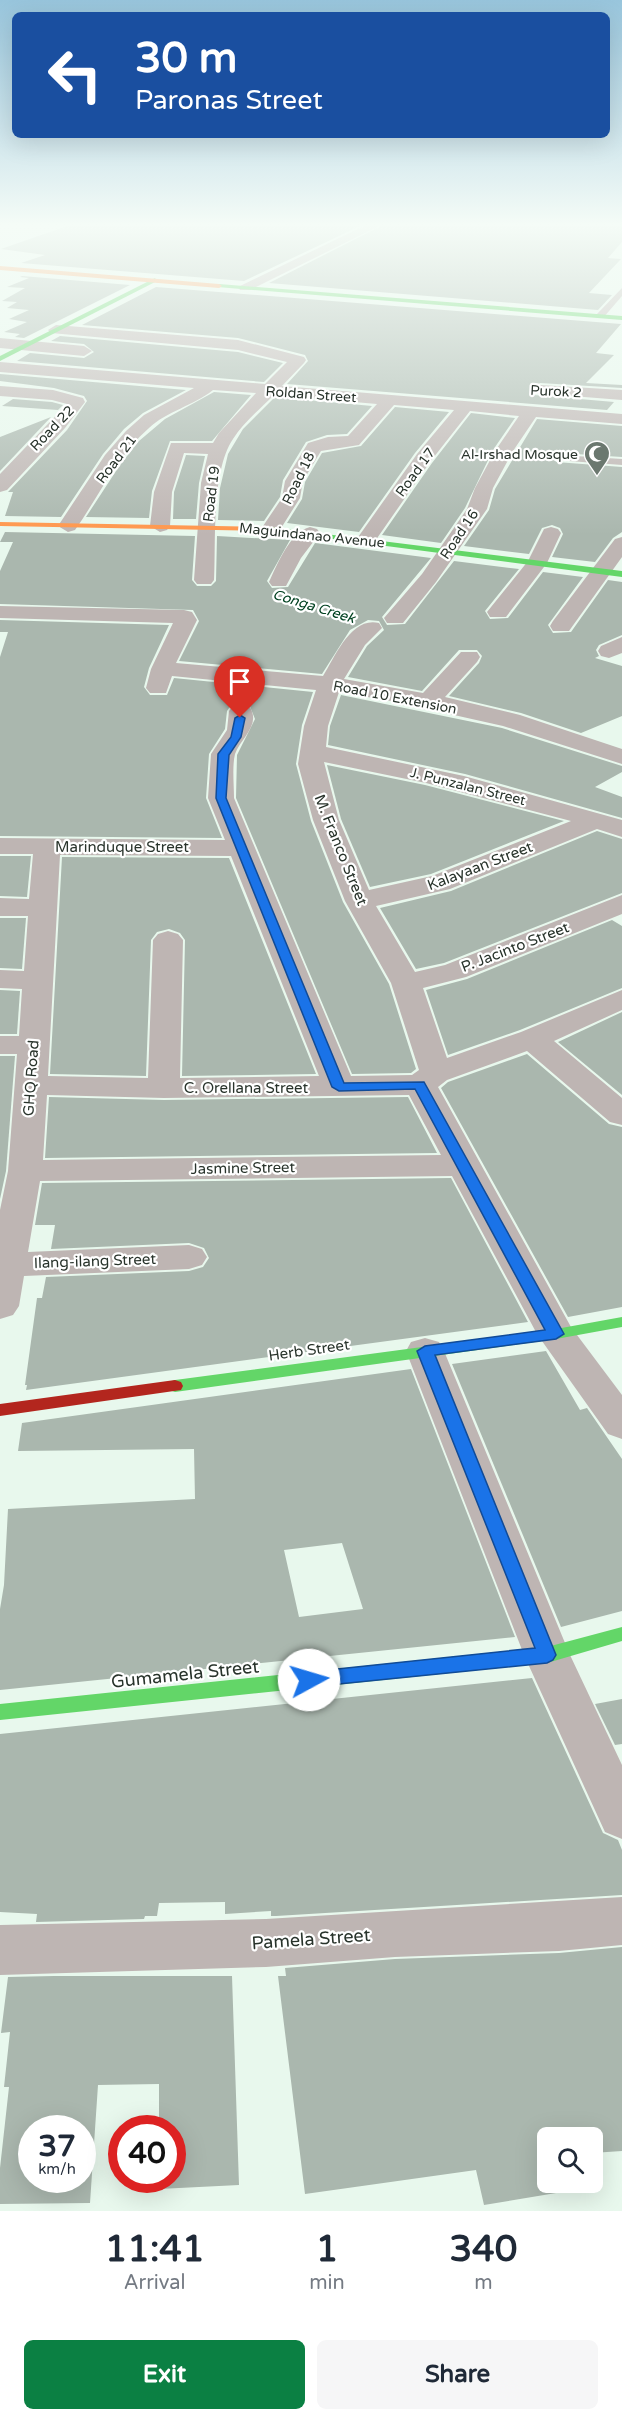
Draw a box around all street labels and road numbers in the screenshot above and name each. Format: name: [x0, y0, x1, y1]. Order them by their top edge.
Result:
street label: Purok 2: [530, 382, 582, 401]
street label: Roldan Street: [265, 383, 358, 406]
street label: Road 22: [27, 402, 78, 455]
street label: Road 21: [93, 432, 140, 487]
street label: Road 17: [392, 444, 439, 500]
street label: Road 18: [278, 449, 319, 507]
street label: Road 19: [200, 465, 223, 523]
street label: Road 16: [437, 506, 482, 562]
street label: Maguindanao Avenue: [238, 519, 386, 552]
street label: Road 10 Extension: [332, 677, 458, 718]
street label: J. Punzalan Street: [408, 764, 528, 809]
street label: M. Franco Street: [311, 792, 372, 908]
street label: Marinduque Street: [55, 838, 189, 856]
street label: Kalayaan Street: [425, 838, 535, 894]
street label: P. Jacinto Street: [458, 918, 572, 976]
street label: GHQ Road: [19, 1039, 43, 1117]
street label: C. Orellana Street: [184, 1079, 309, 1097]
street label: Jasmine Street: [191, 1158, 296, 1178]
street label: Ilang-ilang Street: [34, 1250, 157, 1272]
street label: Herb Street: [267, 1335, 351, 1365]
street label: Gumamela Street: [110, 1655, 260, 1693]
street label: Pamela Street: [251, 1924, 371, 1954]

